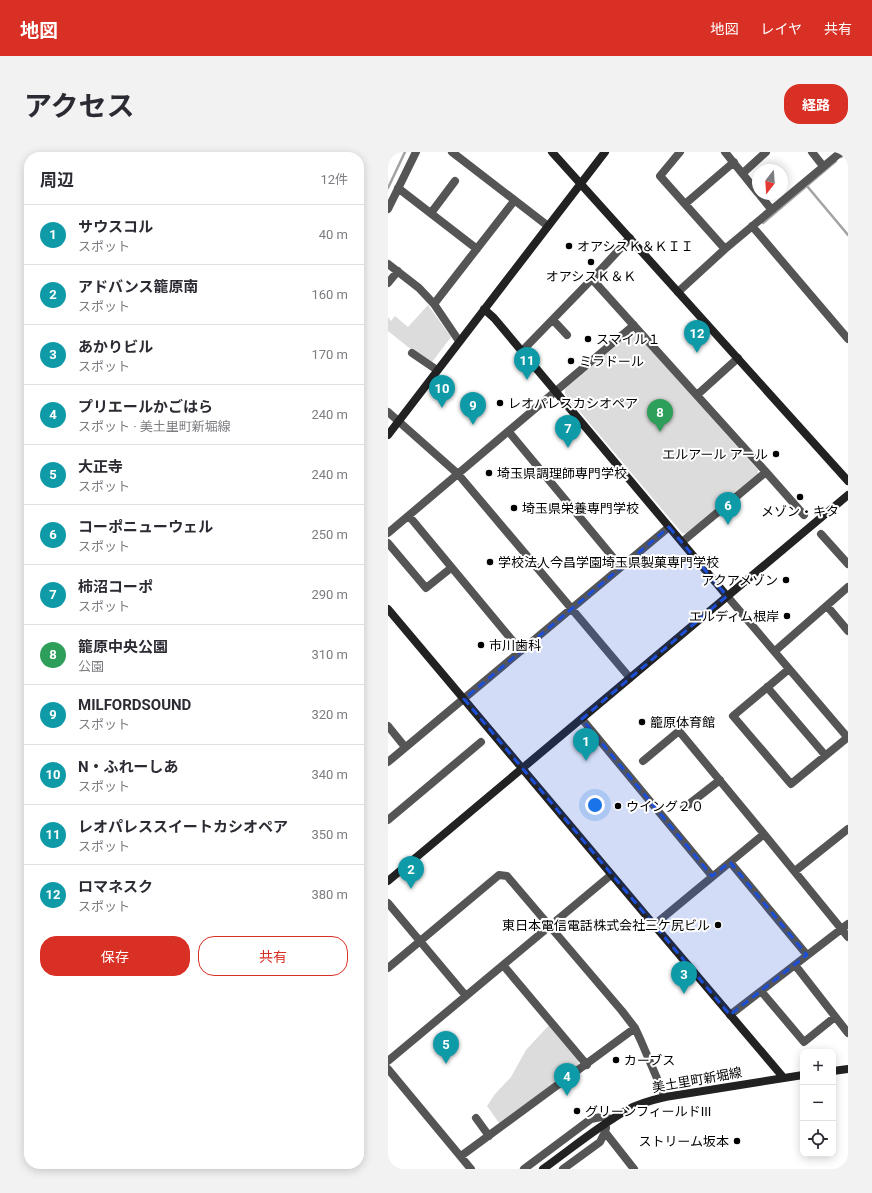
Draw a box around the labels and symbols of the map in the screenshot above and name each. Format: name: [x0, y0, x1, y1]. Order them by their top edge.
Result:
north arrow: [752, 164, 788, 200]
place label: オアシスＫ＆ＫＩＩ: [577, 239, 693, 254]
marker: オアシスＫ＆ＫＩＩ: [564, 241, 574, 251]
marker: オアシスＫ＆Ｋ: [586, 257, 596, 267]
place label: オアシスＫ＆Ｋ: [546, 269, 636, 284]
pin: 12: [684, 320, 710, 353]
place label: スマイル１: [596, 332, 661, 347]
marker: スマイル１: [583, 334, 593, 344]
pin: 11: [514, 347, 540, 380]
place label: ミラドール: [579, 354, 644, 369]
marker: ミラドール: [566, 356, 576, 366]
pin: 10: [429, 375, 455, 408]
pin: 9: [460, 392, 486, 425]
place label: レオパレスカシオペア: [508, 396, 638, 411]
marker: レオパレスカシオペア: [495, 398, 505, 408]
pin: 8: [647, 399, 673, 432]
pin: 7: [555, 415, 581, 448]
place label: エルアール アール: [662, 447, 768, 462]
marker: エルアール アール: [771, 449, 781, 459]
place label: 埼玉県調理師専門学校: [497, 466, 627, 481]
marker: 埼玉県調理師専門学校: [484, 468, 494, 478]
pin: 6: [715, 492, 741, 525]
marker: メゾン・キタ: [795, 492, 805, 502]
place label: 埼玉県栄養専門学校: [522, 501, 639, 516]
marker: 埼玉県栄養専門学校: [509, 503, 519, 513]
place label: メゾン・キタ: [761, 504, 839, 519]
place label: 学校法人今昌学園埼玉県製菓専門学校: [498, 555, 719, 570]
marker: 学校法人今昌学園埼玉県製菓専門学校: [485, 557, 495, 567]
place label: アクアメゾン: [701, 573, 778, 588]
marker: アクアメゾン: [781, 575, 791, 585]
place label: エルディム根岸: [689, 609, 779, 624]
marker: エルディム根岸: [782, 611, 792, 621]
place label: 市川歯科: [489, 638, 541, 653]
marker: 市川歯科: [476, 640, 486, 650]
place label: 籠原体育館: [650, 715, 715, 730]
marker: 籠原体育館: [637, 717, 647, 727]
pin: 1: [573, 728, 599, 761]
your location: [585, 795, 605, 815]
place label: ウイング２０: [626, 799, 704, 814]
marker: ウイング２０: [613, 801, 623, 811]
pin: 2: [398, 856, 424, 889]
place label: 東日本電信電話株式会社三ケ尻ビル: [502, 918, 710, 933]
marker: 東日本電信電話株式会社三ケ尻ビル: [713, 920, 723, 930]
pin: 3: [671, 961, 697, 994]
pin: 5: [433, 1031, 459, 1064]
place label: カーブス: [624, 1053, 675, 1068]
marker: カーブス: [611, 1055, 621, 1065]
pin: 4: [554, 1063, 580, 1096]
street label: 美土里町新堀線: [651, 1065, 743, 1095]
place label: グリーンフィールドIII: [585, 1104, 711, 1119]
marker: グリーンフィールドIII: [572, 1106, 582, 1116]
place label: ストリーム坂本: [638, 1134, 729, 1149]
marker: ストリーム坂本: [732, 1136, 742, 1146]

